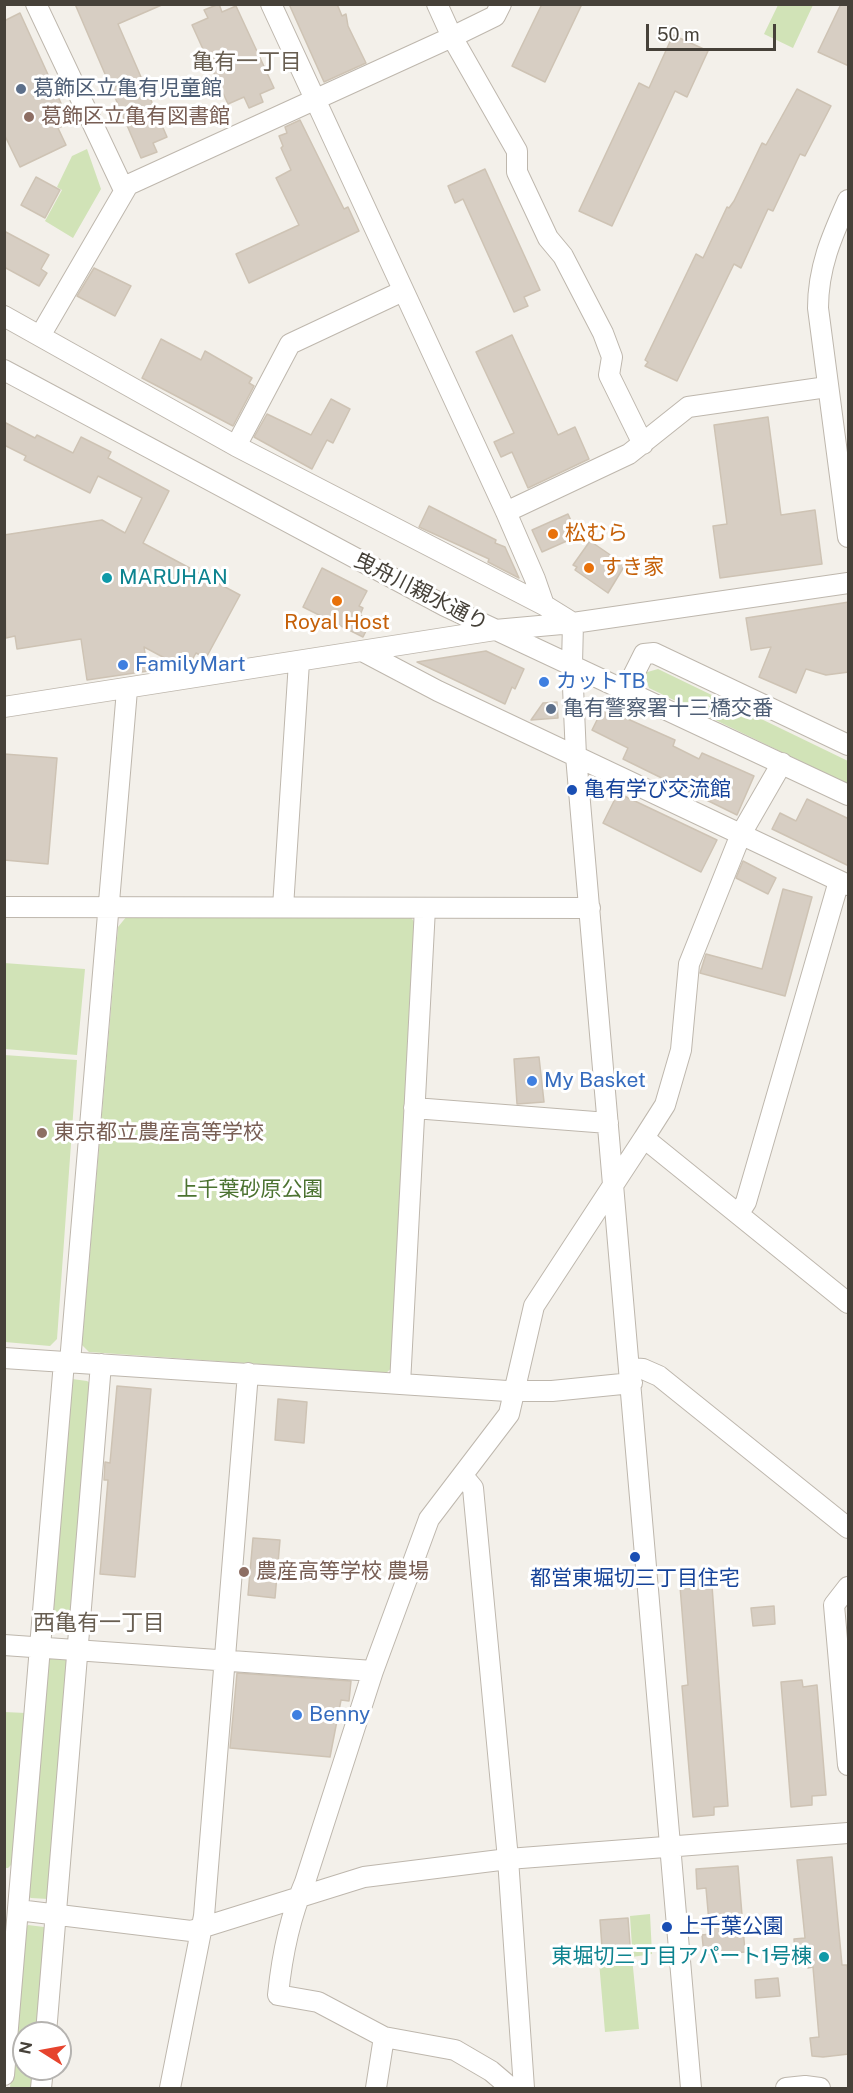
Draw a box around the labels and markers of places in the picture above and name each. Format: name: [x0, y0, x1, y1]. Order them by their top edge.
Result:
place label: 葛飾区立亀有児童館: [33, 76, 222, 102]
marker: 葛飾区立亀有児童館: [14, 82, 28, 96]
place label: 葛飾区立亀有図書館: [41, 104, 230, 130]
marker: 葛飾区立亀有図書館: [22, 110, 36, 124]
place label: 松むら: [565, 521, 628, 547]
marker: 松むら: [546, 527, 560, 541]
place label: すき家: [601, 555, 664, 581]
marker: すき家: [582, 561, 596, 575]
place label: MARUHAN: [119, 565, 228, 591]
marker: MARUHAN: [100, 571, 114, 585]
marker: Royal Host: [330, 594, 344, 608]
place label: Royal Host: [284, 610, 390, 636]
place label: FamilyMart: [135, 652, 246, 678]
marker: FamilyMart: [116, 658, 130, 672]
place label: カットTB: [556, 669, 646, 695]
marker: カットTB: [537, 675, 551, 689]
place label: 亀有警察署十三橋交番: [563, 696, 773, 722]
marker: 亀有警察署十三橋交番: [544, 702, 558, 716]
place label: 亀有学び交流館: [584, 777, 731, 803]
marker: 亀有学び交流館: [565, 783, 579, 797]
place label: My Basket: [544, 1068, 646, 1094]
marker: My Basket: [525, 1074, 539, 1088]
place label: 東京都立農産高等学校: [54, 1120, 264, 1146]
marker: 東京都立農産高等学校: [35, 1126, 49, 1140]
marker: 都営東堀切三丁目住宅: [628, 1550, 642, 1564]
place label: 農産高等学校 農場: [256, 1559, 429, 1585]
marker: 農産高等学校 農場: [237, 1565, 251, 1579]
place label: 都営東堀切三丁目住宅: [530, 1566, 740, 1592]
place label: Benny: [309, 1702, 370, 1728]
marker: Benny: [290, 1708, 304, 1722]
place label: 上千葉公園: [679, 1914, 784, 1940]
marker: 上千葉公園: [660, 1920, 674, 1934]
place label: 東堀切三丁目アパート1号棟: [551, 1944, 812, 1970]
marker: 東堀切三丁目アパート1号棟: [817, 1950, 831, 1964]

